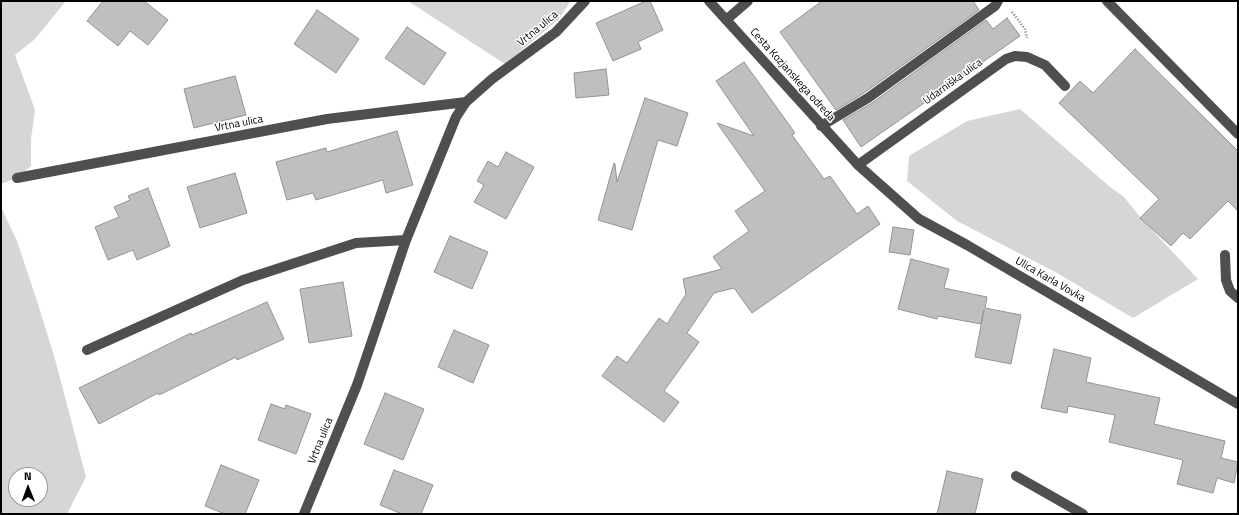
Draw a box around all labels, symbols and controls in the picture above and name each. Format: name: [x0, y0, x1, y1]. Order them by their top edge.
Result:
street label: Vrtna ulica: [515, 8, 561, 50]
street label: Cesta Kozjanskega odreda: [747, 26, 837, 124]
street label: Udarniška ulica: [921, 56, 985, 108]
street label: Vrtna ulica: [214, 113, 264, 135]
street label: Ulica Karla Vovka: [1013, 255, 1087, 305]
street label: Vrtna ulica: [306, 416, 336, 466]
north arrow: [8, 467, 48, 507]
text: N: [24, 468, 32, 484]

